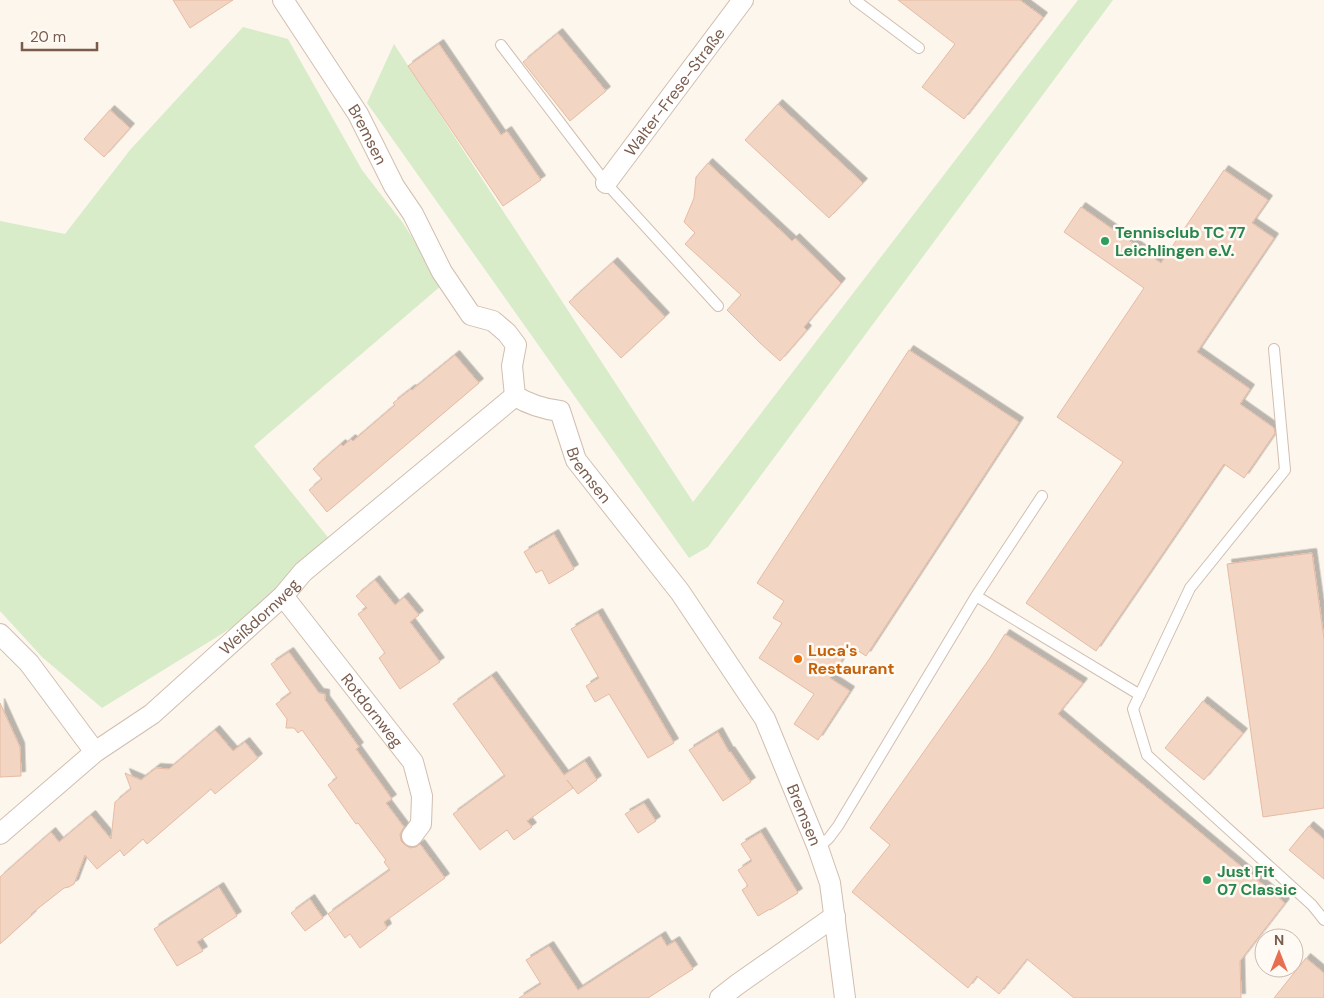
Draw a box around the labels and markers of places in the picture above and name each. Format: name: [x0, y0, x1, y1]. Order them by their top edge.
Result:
place label: Tennisclub TC 77 Leichlingen e.V.: [1115, 222, 1246, 261]
marker: Tennisclub TC 77 Leichlingen e.V.: [1099, 235, 1111, 247]
place label: Luca's Restaurant: [808, 640, 894, 679]
marker: Luca's Restaurant: [792, 653, 804, 665]
place label: Just Fit 07 Classic: [1217, 861, 1297, 900]
marker: Just Fit 07 Classic: [1201, 874, 1213, 886]

